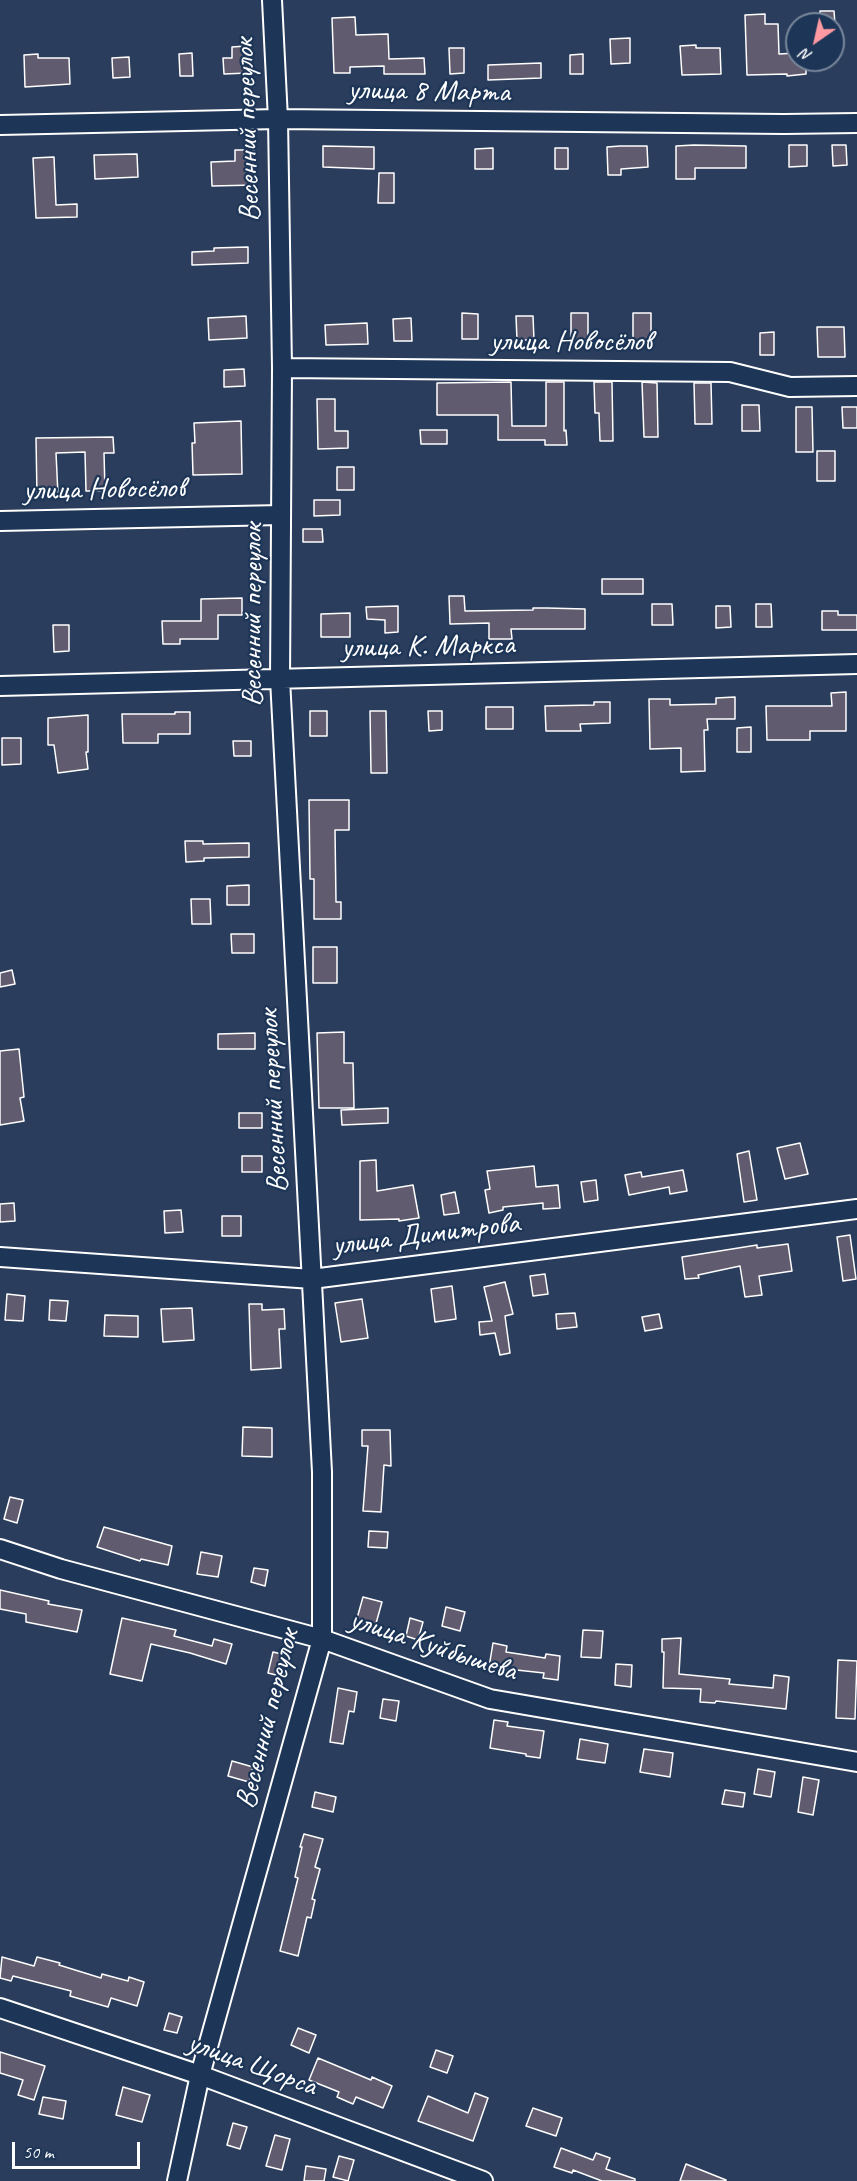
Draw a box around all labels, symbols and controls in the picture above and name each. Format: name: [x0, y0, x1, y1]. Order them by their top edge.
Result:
north arrow: [785, 12, 845, 72]
street label: Весенний переулок: [227, 38, 269, 222]
text: N: [796, 44, 816, 66]
street label: улица 8 Марта: [348, 73, 510, 111]
street label: улица Новосёлов: [490, 324, 652, 360]
street label: улица Новосёлов: [23, 471, 185, 509]
street label: Весенний переулок: [235, 523, 271, 707]
street label: улица К. Маркса: [341, 627, 515, 667]
street label: Весенний переулок: [251, 1008, 297, 1194]
street label: улица Димитрова: [330, 1206, 522, 1264]
street label: улица Куйбышева: [345, 1602, 521, 1690]
street label: Весенний переулок: [228, 1626, 308, 1812]
street label: улица Щорса: [183, 2025, 321, 2105]
scale bar: [15, 2130, 142, 2168]
text: 50 m: [23, 2141, 54, 2163]

